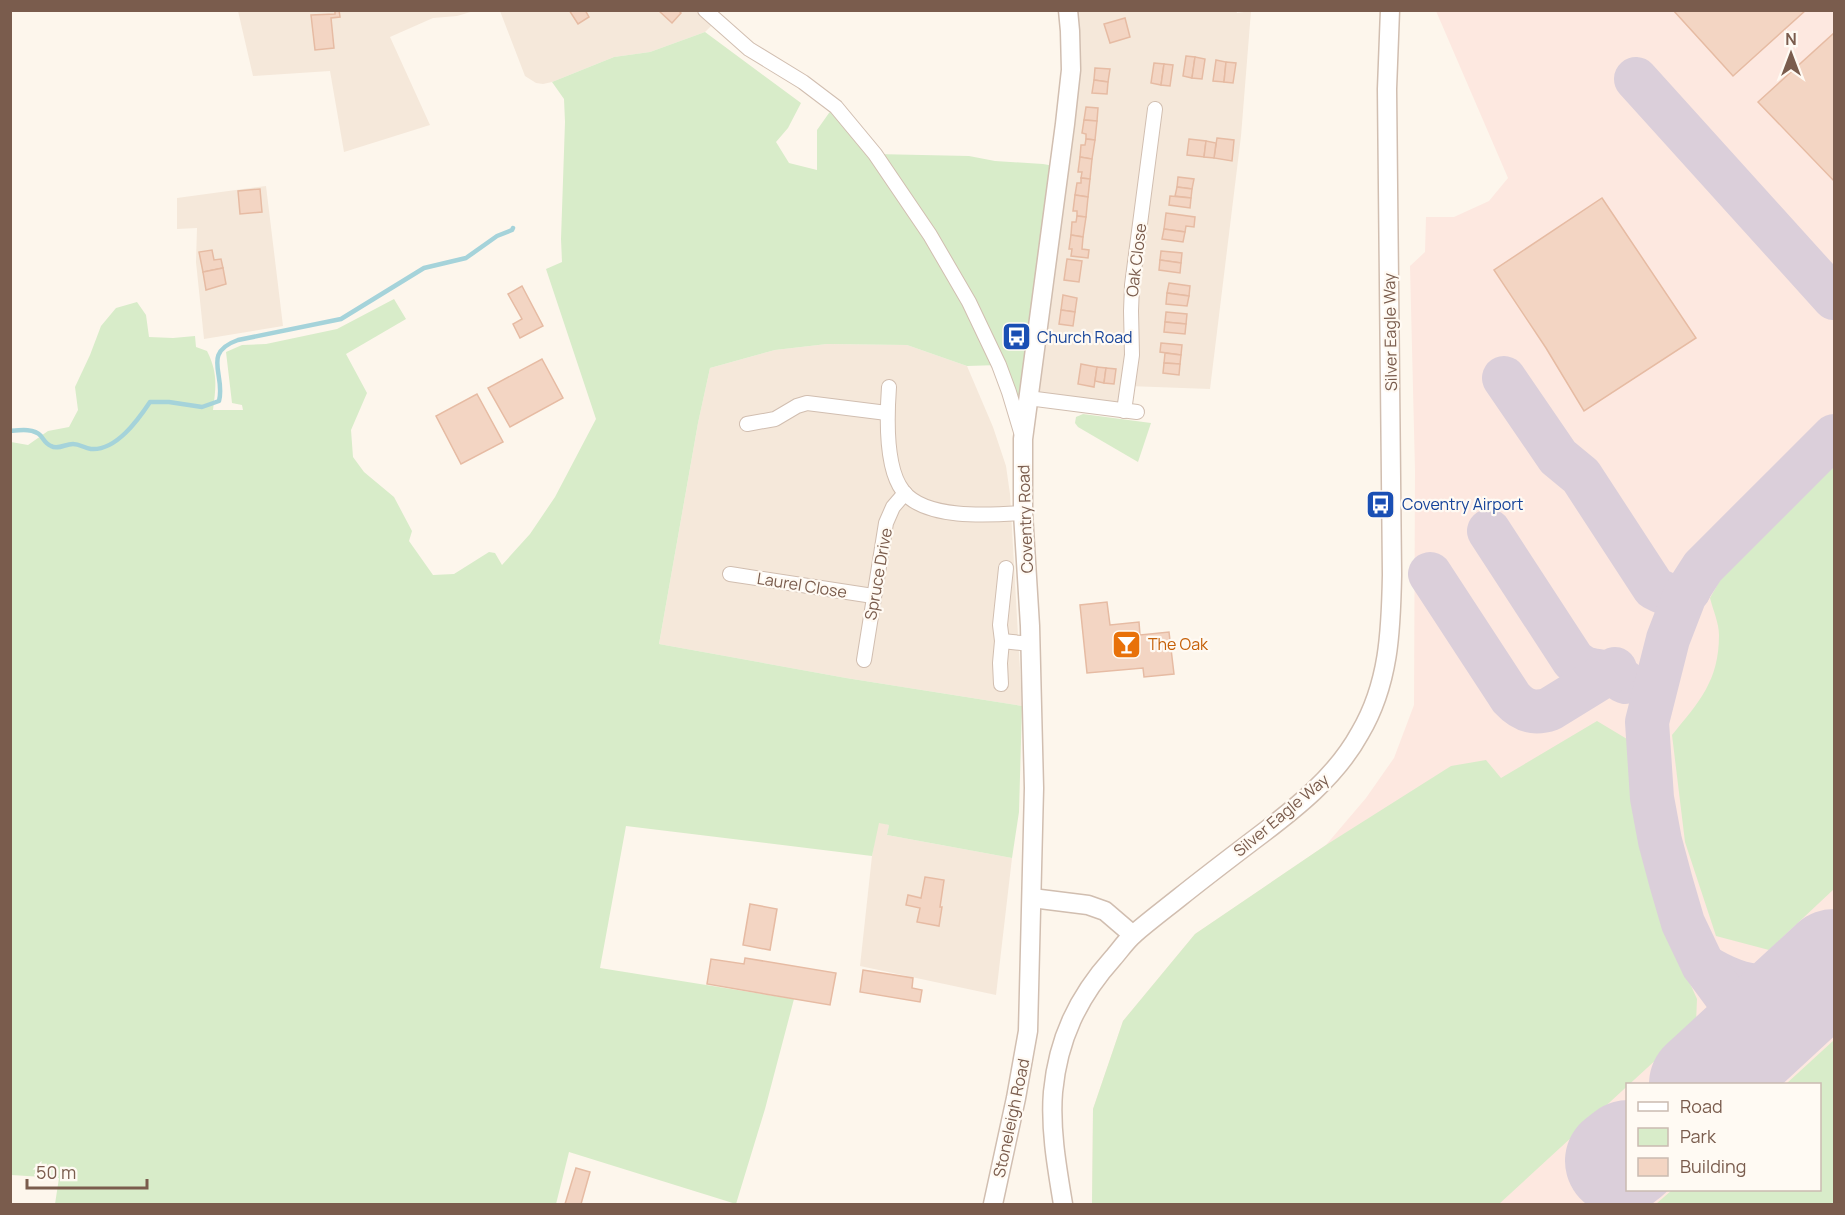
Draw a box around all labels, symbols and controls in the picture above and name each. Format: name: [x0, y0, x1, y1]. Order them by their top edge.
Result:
north arrow: [1761, 24, 1821, 84]
text: N: [1785, 28, 1797, 50]
street label: Oak Close: [1121, 222, 1151, 298]
street label: Silver Eagle Way: [1378, 272, 1402, 391]
bus stop icon: Church Road: [1000, 321, 1032, 353]
place label: Church Road: [1037, 326, 1133, 348]
street label: Coventry Road: [1012, 464, 1038, 574]
bus stop icon: Coventry Airport: [1365, 488, 1397, 520]
place label: Coventry Airport: [1402, 493, 1523, 515]
street label: Spruce Drive: [859, 526, 897, 622]
street label: Laurel Close: [755, 567, 849, 603]
bar icon: The Oak: [1111, 628, 1143, 660]
place label: The Oak: [1148, 633, 1209, 655]
street label: Silver Eagle Way: [1229, 768, 1334, 861]
street label: Stoneleigh Road: [988, 1056, 1034, 1180]
legend: [1626, 1083, 1821, 1191]
text: Road: [1680, 1094, 1723, 1118]
text: Park: [1680, 1124, 1717, 1148]
scale bar: [27, 1152, 147, 1190]
text: Building: [1680, 1154, 1746, 1178]
text: 50 m: [36, 1160, 76, 1184]

